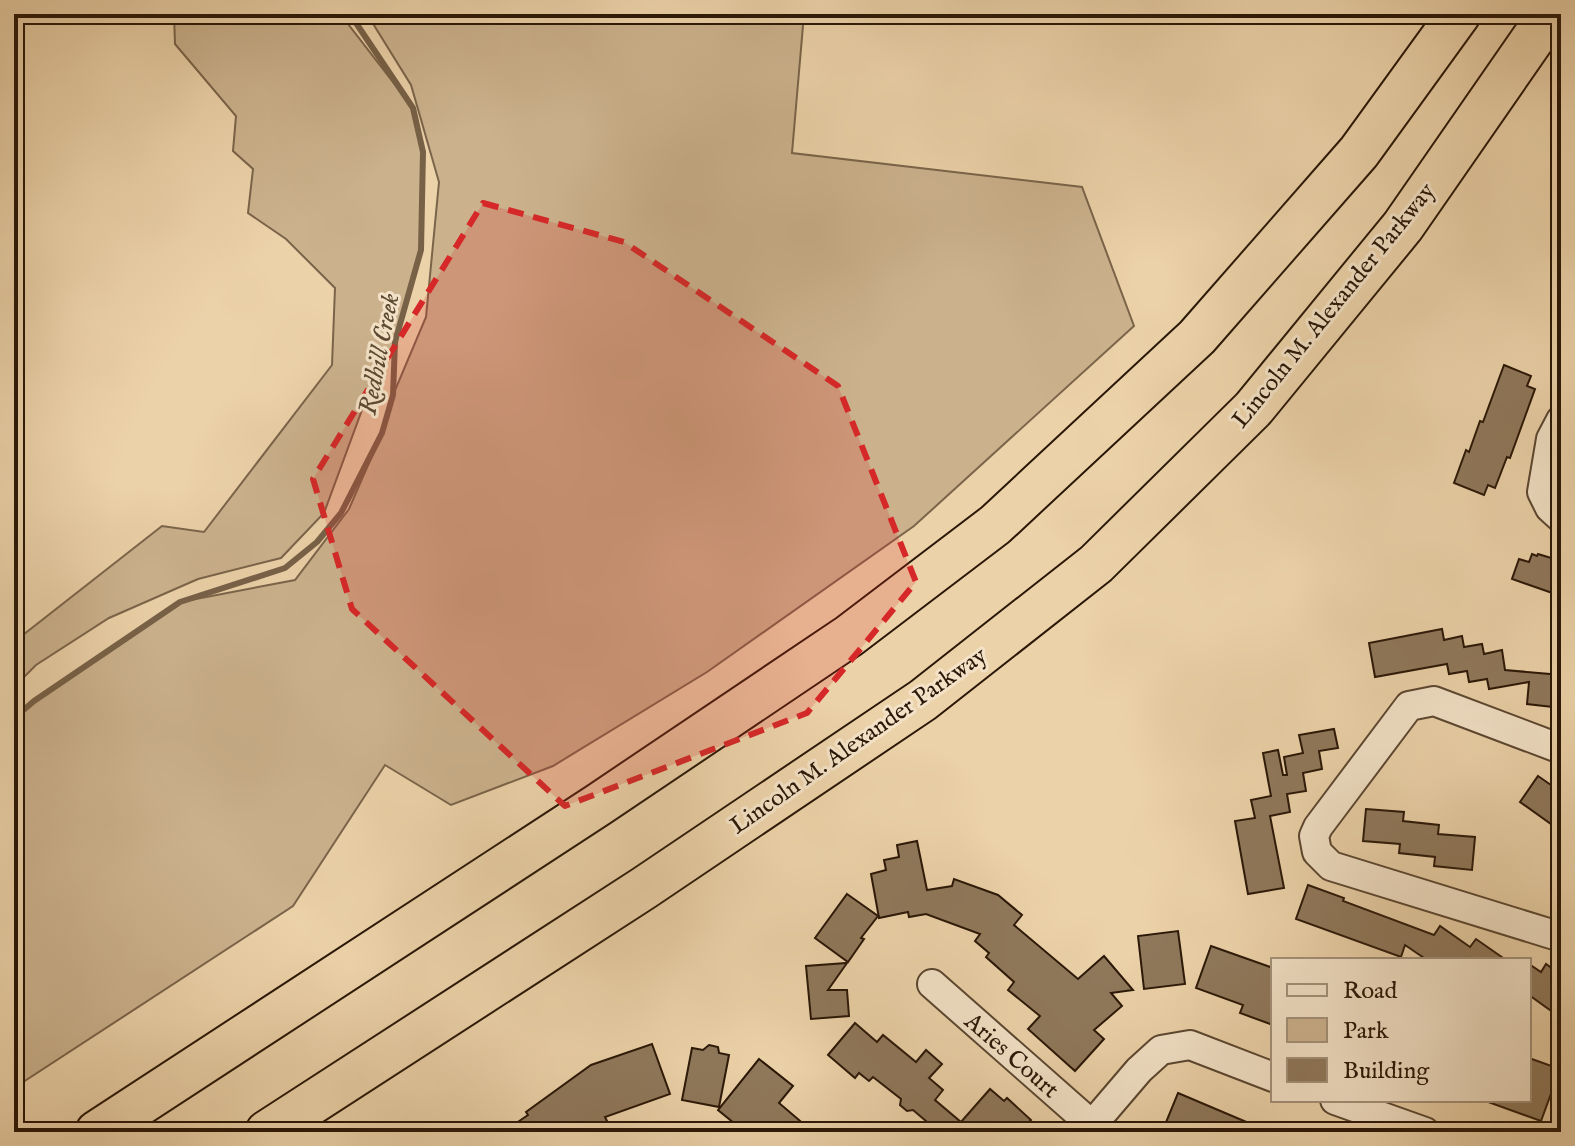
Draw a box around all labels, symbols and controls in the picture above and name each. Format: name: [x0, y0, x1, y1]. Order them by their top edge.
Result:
street label: Lincoln M. Alexander Parkway: [1226, 177, 1443, 435]
water label: Redhill Creek: [352, 290, 408, 418]
street label: Lincoln M. Alexander Parkway: [724, 641, 993, 842]
legend: [1271, 958, 1531, 1102]
text: Road: [1343, 976, 1397, 1007]
street label: Aries Court: [956, 1006, 1065, 1106]
text: Park: [1343, 1016, 1389, 1047]
text: Building: [1343, 1056, 1430, 1087]

